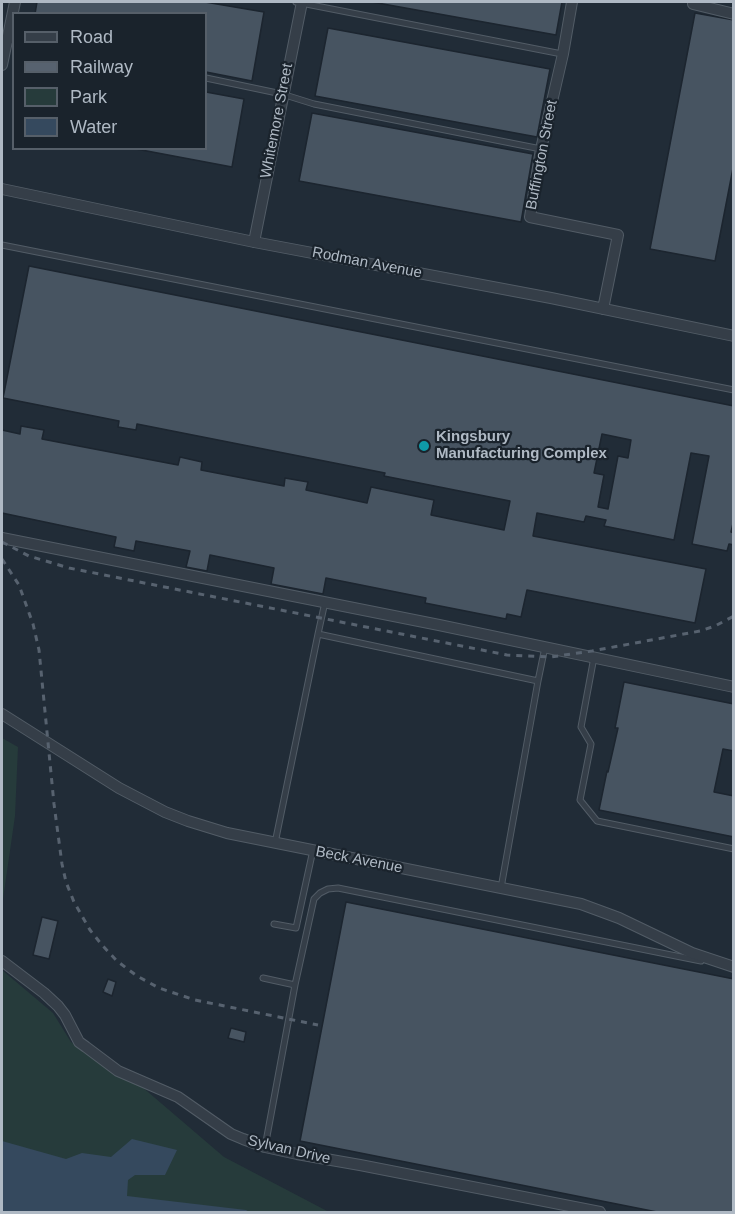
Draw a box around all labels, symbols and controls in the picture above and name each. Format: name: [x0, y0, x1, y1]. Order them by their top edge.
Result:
legend: [12, 12, 207, 150]
text: Road: [70, 27, 113, 47]
text: Railway: [70, 57, 133, 77]
street label: Whitemore Street: [257, 62, 297, 180]
text: Park: [70, 87, 107, 107]
street label: Buffington Street: [523, 99, 561, 211]
text: Water: [70, 117, 117, 137]
street label: Rodman Avenue: [311, 244, 423, 282]
place label: Kingsbury Manufacturing Complex: [436, 428, 607, 463]
marker: Kingsbury Manufacturing Complex: [417, 439, 431, 453]
street label: Beck Avenue: [314, 843, 404, 877]
street label: Sylvan Drive: [246, 1132, 332, 1168]

